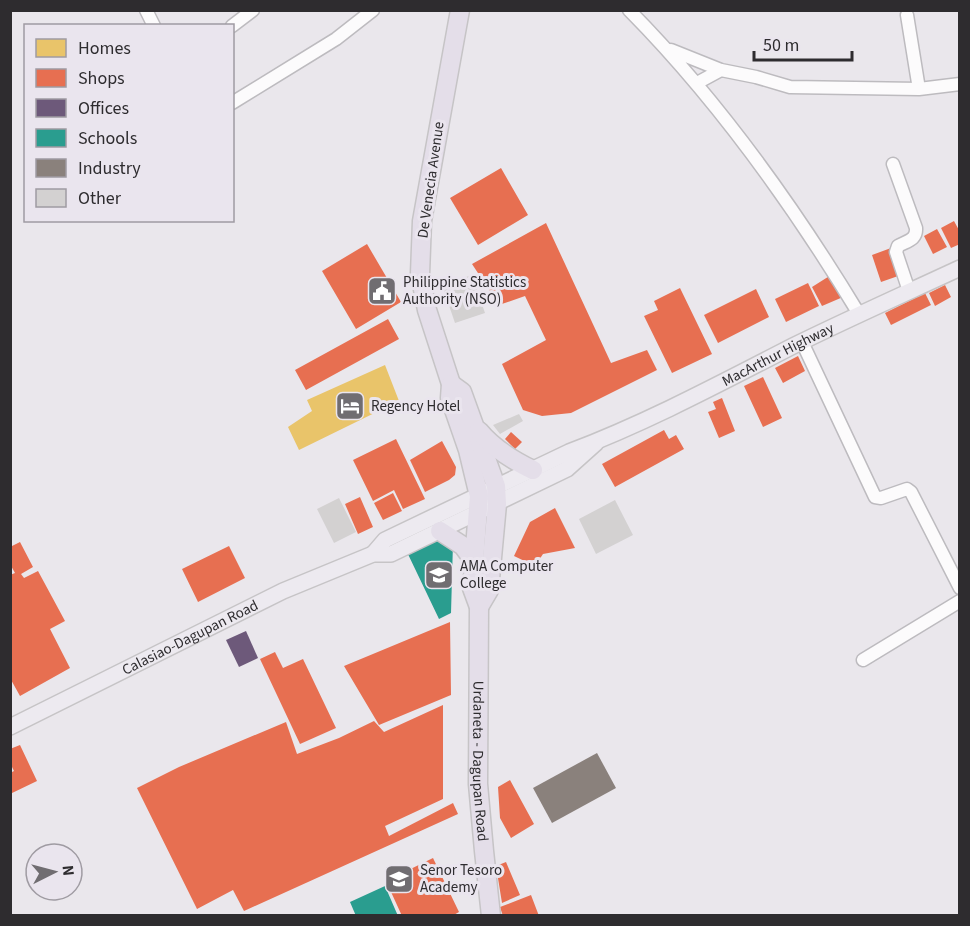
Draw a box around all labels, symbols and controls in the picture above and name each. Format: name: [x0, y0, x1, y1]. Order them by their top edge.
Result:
legend: [24, 24, 234, 222]
scale bar: [754, 24, 852, 62]
text: 50 m: [763, 33, 799, 58]
text: Homes: [78, 36, 131, 61]
text: Shops: [78, 66, 125, 91]
text: Offices: [78, 96, 129, 121]
street label: De Venecia Avenue: [412, 120, 450, 240]
text: Schools: [78, 126, 137, 151]
text: Industry: [78, 156, 141, 181]
text: Other: [78, 186, 122, 211]
place label: Philippine Statistics Authority (NSO): [403, 272, 526, 310]
public building icon: Philippine Statistics Authority (NSO): [366, 275, 398, 307]
street label: MacArthur Highway: [718, 317, 837, 391]
hotel icon: Regency Hotel: [334, 390, 366, 422]
place label: Regency Hotel: [371, 396, 461, 417]
place label: AMA Computer College: [460, 556, 554, 594]
school or university icon: AMA Computer College: [423, 559, 455, 591]
street label: Calasiao-Dagupan Road: [118, 595, 262, 680]
street label: Urdaneta - Dagupan Road: [467, 681, 494, 842]
north arrow: [24, 842, 84, 902]
place label: Senor Tesoro Academy: [420, 860, 502, 898]
school or university icon: Senor Tesoro Academy: [383, 863, 415, 895]
text: N: [56, 864, 79, 877]

